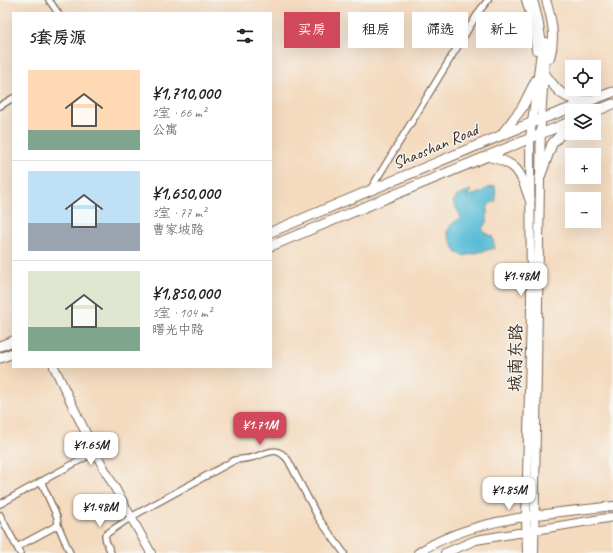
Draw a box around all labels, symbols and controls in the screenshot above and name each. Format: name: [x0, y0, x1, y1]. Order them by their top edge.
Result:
chip: 买房: [284, 12, 340, 48]
chip: 租房: [348, 12, 404, 48]
chip: 筛选: [412, 12, 468, 48]
chip: 新上: [476, 12, 532, 48]
icon: filters: [234, 25, 256, 47]
text: 5套房源: [28, 27, 86, 48]
map controls: [565, 60, 601, 228]
button: locate: [565, 60, 601, 96]
text: ¥1,710,000: [152, 83, 220, 104]
icon: home: [60, 86, 108, 134]
button: layers: [565, 104, 601, 140]
text: 2室 · 66 m²: [152, 105, 206, 121]
street label: Shaoshan Road: [389, 118, 484, 174]
text: 公寓: [152, 122, 178, 138]
button: +: [565, 148, 601, 184]
text: ¥1,650,000: [152, 183, 220, 204]
icon: home: [60, 187, 108, 235]
button: −: [565, 192, 601, 228]
text: 3室 · 77 m²: [152, 205, 206, 221]
text: 曹家坡路: [152, 222, 204, 238]
pin: ¥1.48M: [488, 263, 554, 297]
text: ¥1.48M: [503, 268, 539, 284]
text: ¥1,850,000: [152, 283, 220, 304]
icon: home: [60, 287, 108, 335]
text: 3室 · 104 m²: [152, 305, 212, 321]
text: 曙光中路: [152, 322, 204, 338]
street label: 城南东路: [504, 324, 527, 392]
pin: ¥1.71M: [227, 412, 293, 446]
text: ¥1.71M: [242, 417, 278, 433]
pin: ¥1.65M: [58, 432, 124, 466]
text: ¥1.65M: [73, 437, 109, 453]
pin: ¥1.85M: [476, 477, 542, 511]
text: ¥1.85M: [491, 482, 527, 498]
pin: ¥1.48M: [67, 494, 133, 528]
text: ¥1.48M: [82, 499, 118, 515]

